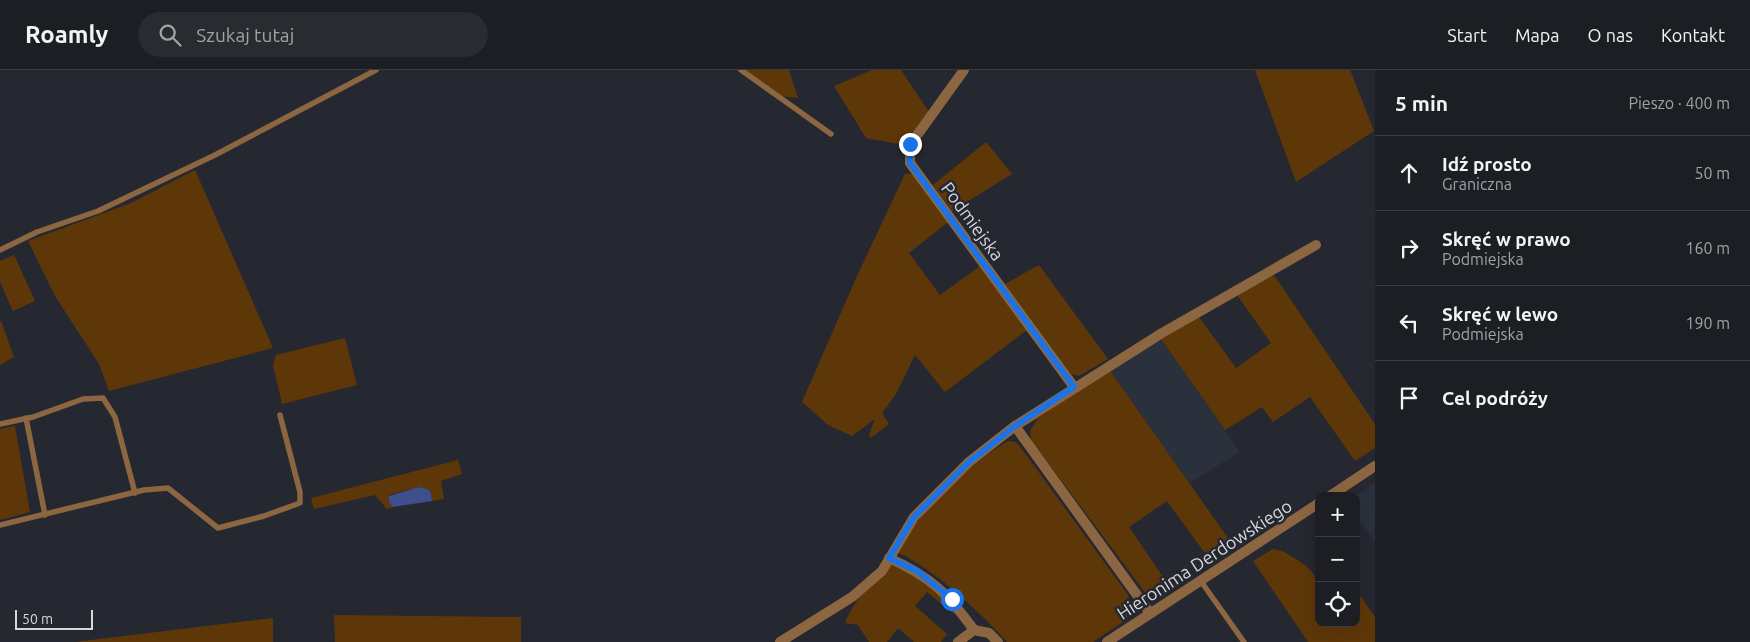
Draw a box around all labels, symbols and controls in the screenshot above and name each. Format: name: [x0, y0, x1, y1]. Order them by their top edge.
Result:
search box: [138, 12, 488, 57]
text: Roamly: [25, 21, 108, 48]
icon: search: [156, 21, 184, 49]
text: Szukaj tutaj: [196, 24, 294, 46]
text: Start: [1447, 25, 1487, 45]
text: Mapa: [1515, 25, 1560, 45]
text: O nas: [1588, 25, 1633, 45]
text: Kontakt: [1661, 25, 1725, 45]
text: 5 min: [1395, 91, 1448, 115]
text: Pieszo · 400 m: [1628, 94, 1730, 112]
route end: [899, 133, 922, 156]
text: Idź prosto: [1442, 153, 1532, 175]
icon: ahead: [1395, 159, 1423, 187]
text: 50 m: [1694, 164, 1730, 182]
text: Graniczna: [1442, 175, 1512, 193]
street label: Podmiejska: [938, 178, 1008, 264]
text: Skręć w prawo: [1442, 228, 1571, 250]
icon: right: [1395, 234, 1423, 262]
text: 160 m: [1685, 239, 1730, 257]
text: Podmiejska: [1442, 250, 1524, 268]
text: Skręć w lewo: [1442, 303, 1558, 325]
icon: left: [1395, 309, 1423, 337]
text: 190 m: [1685, 314, 1730, 332]
text: Podmiejska: [1442, 325, 1524, 343]
icon: arrive: [1395, 384, 1423, 412]
text: Cel podróży: [1442, 387, 1548, 409]
map controls: [1315, 492, 1360, 627]
button: +: [1315, 492, 1360, 537]
street label: Hieronima Derdowskiego: [1113, 495, 1295, 623]
button: −: [1315, 537, 1360, 582]
button: locate: [1315, 582, 1360, 627]
route start: [941, 588, 964, 611]
scale bar: [15, 607, 92, 630]
text: 50 m: [22, 611, 53, 627]

